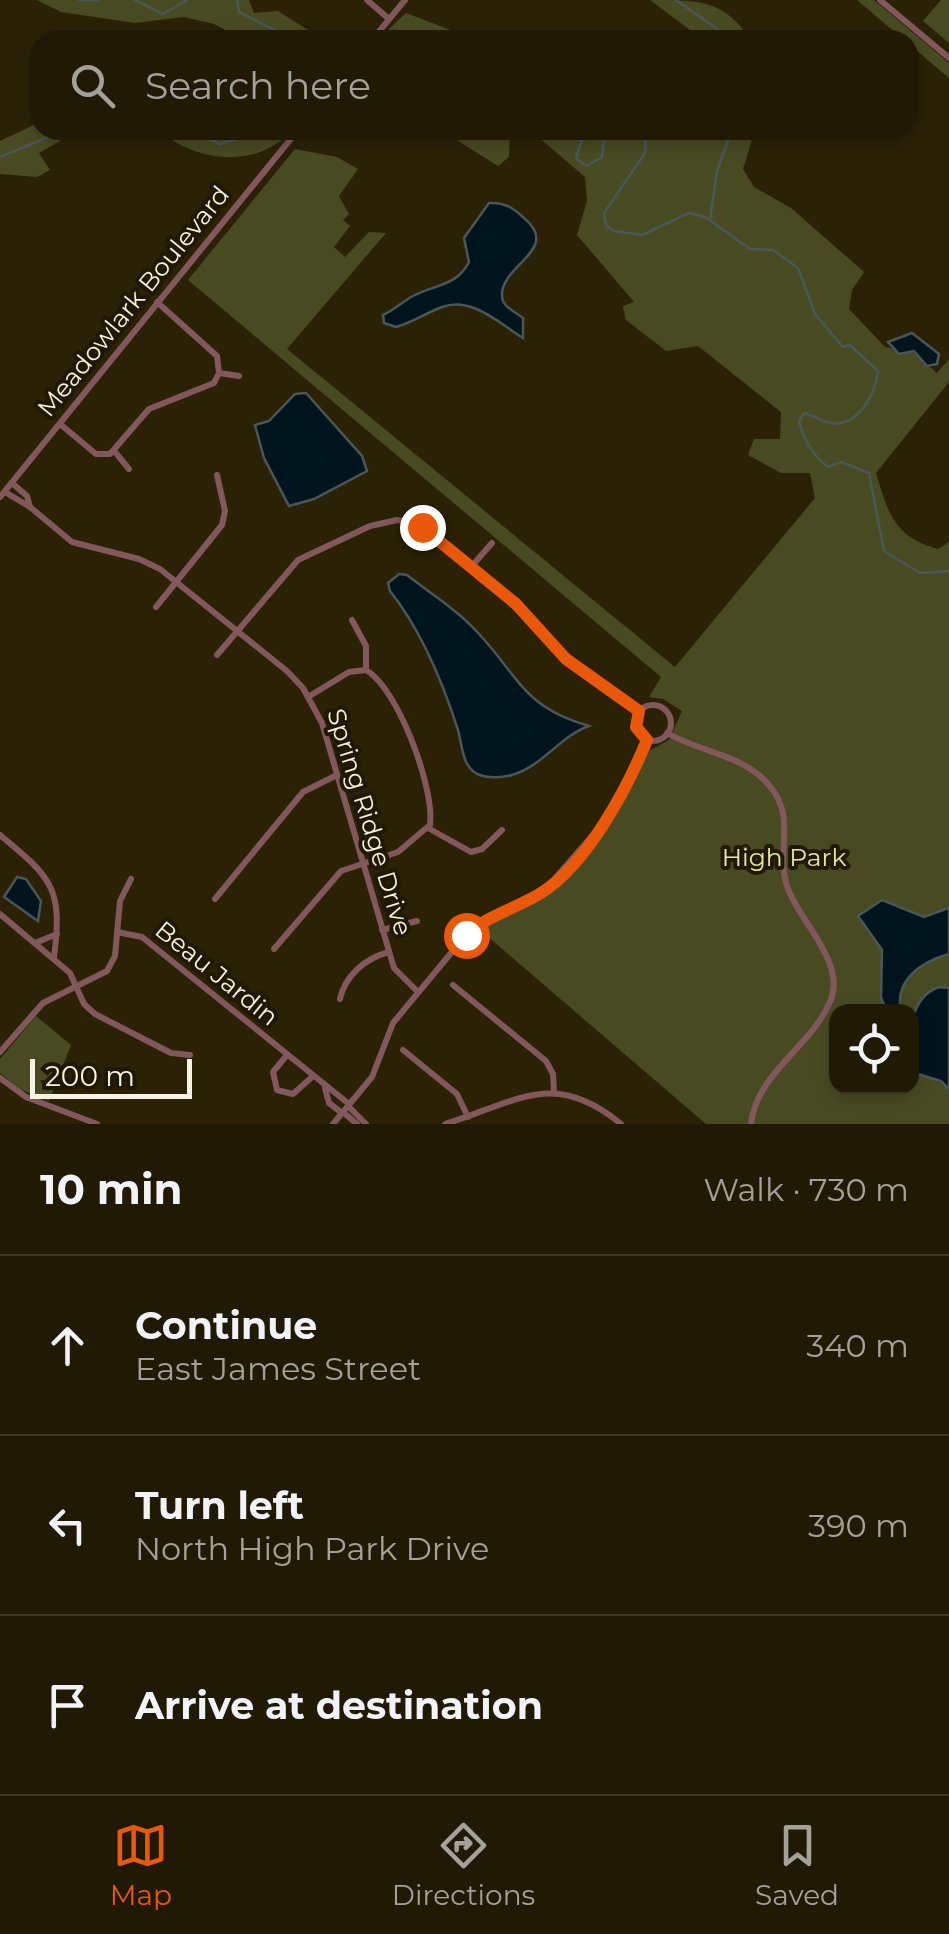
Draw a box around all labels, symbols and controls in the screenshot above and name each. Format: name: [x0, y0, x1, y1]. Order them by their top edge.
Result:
search box: [30, 30, 919, 140]
icon: search: [65, 58, 120, 113]
text: Search here: [145, 62, 371, 109]
street label: Meadowlark Boulevard: [31, 180, 235, 422]
route end: [400, 505, 446, 551]
street label: Spring Ridge Drive: [321, 705, 419, 939]
park label: High Park: [722, 842, 846, 872]
route start: [444, 913, 490, 959]
street label: Beau Jardin: [150, 914, 284, 1032]
map controls: [829, 1004, 919, 1094]
button: locate: [829, 1004, 919, 1094]
scale bar: [30, 1054, 192, 1098]
text: 200 m: [45, 1059, 135, 1093]
text: 10 min: [40, 1163, 183, 1215]
text: Walk · 730 m: [704, 1170, 909, 1209]
text: Continue: [135, 1302, 317, 1349]
icon: ahead: [40, 1318, 95, 1373]
text: 340 m: [806, 1326, 909, 1365]
text: East James Street: [135, 1349, 421, 1388]
text: Turn left: [135, 1482, 304, 1529]
icon: left: [40, 1498, 95, 1553]
text: 390 m: [808, 1506, 909, 1545]
text: North High Park Drive: [135, 1529, 489, 1568]
icon: arrive: [40, 1678, 95, 1733]
text: Arrive at destination: [135, 1682, 543, 1729]
tab: Map: [110, 1818, 172, 1912]
tab: Directions: [392, 1818, 535, 1912]
tab: Saved: [755, 1818, 839, 1912]

